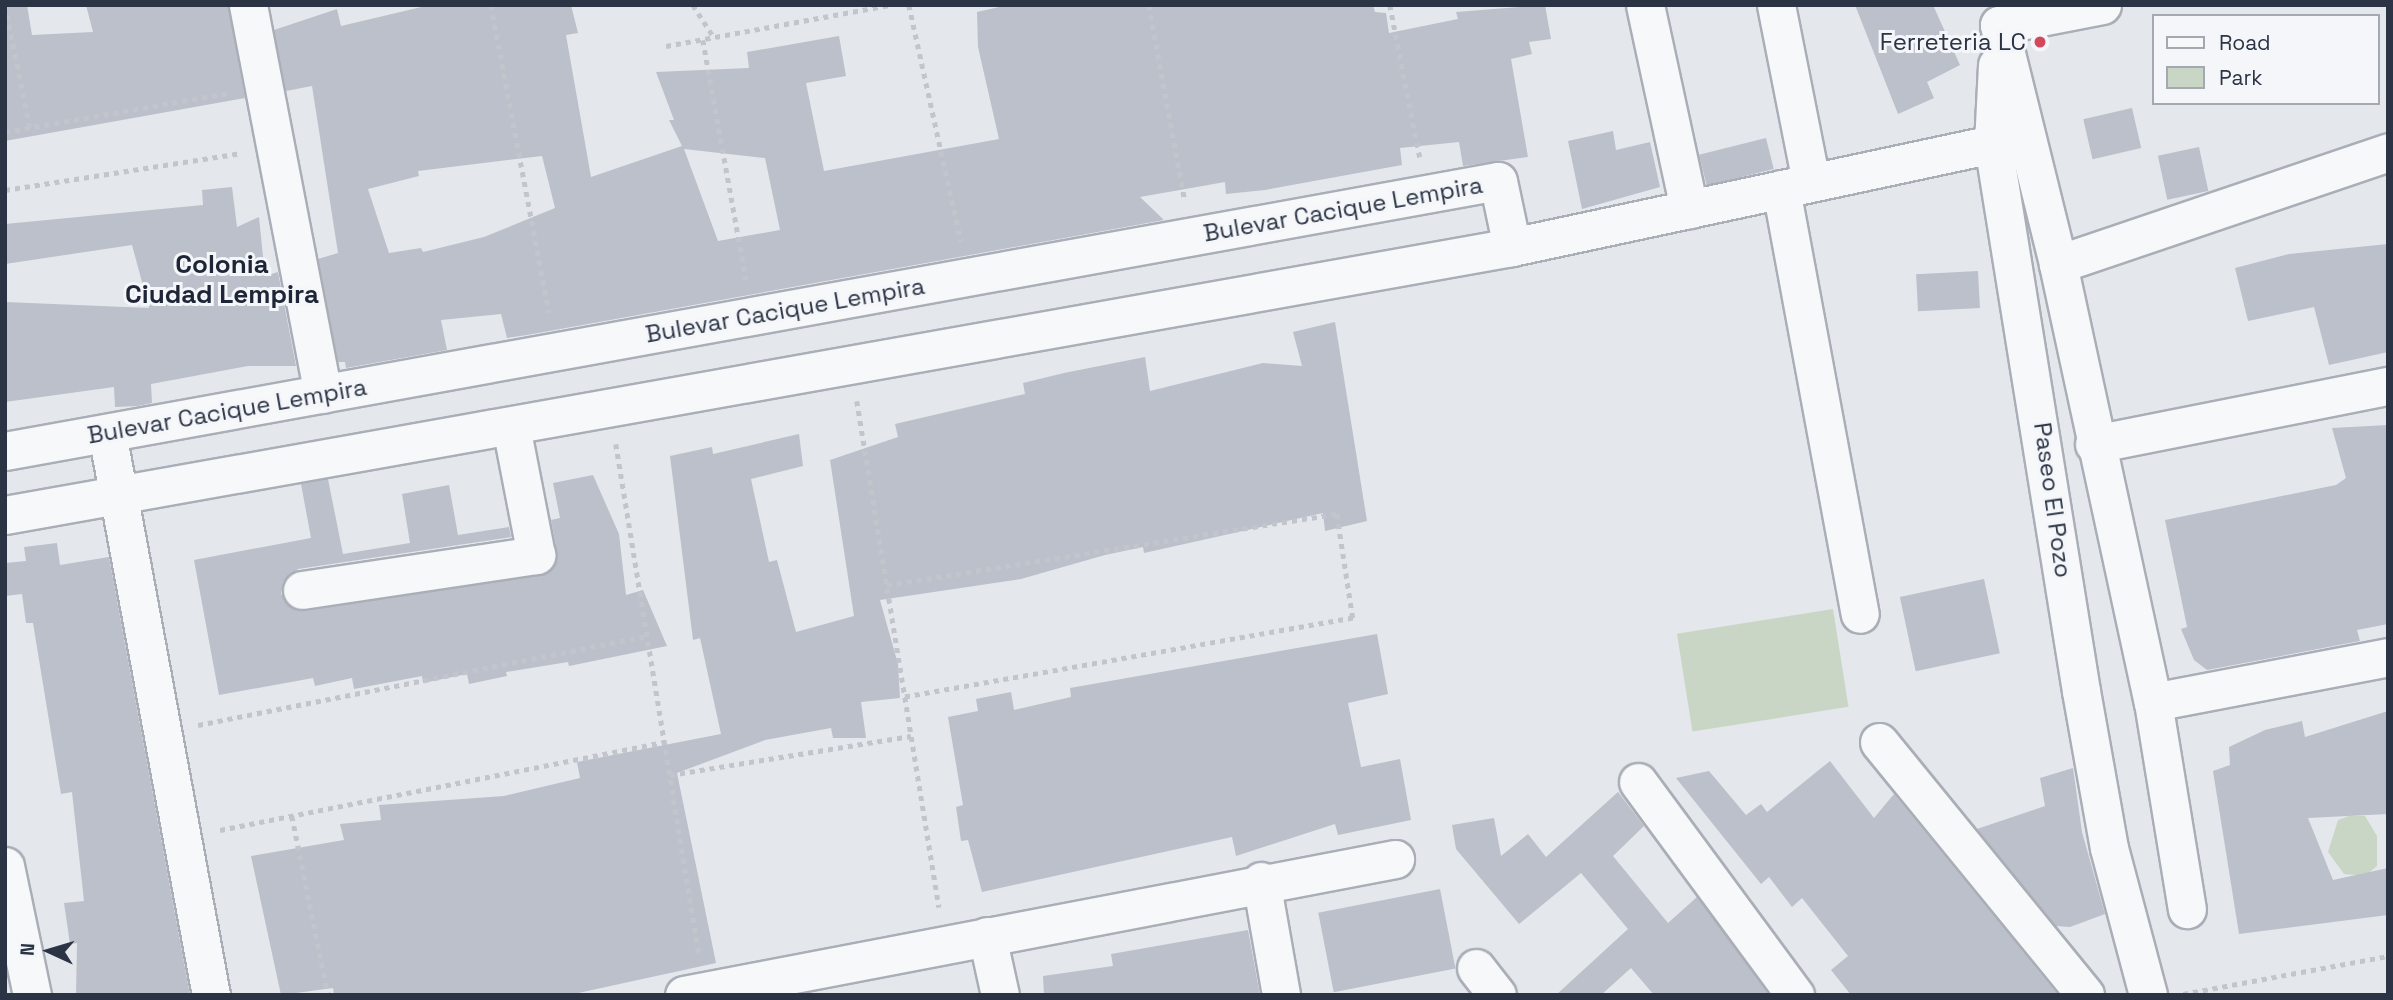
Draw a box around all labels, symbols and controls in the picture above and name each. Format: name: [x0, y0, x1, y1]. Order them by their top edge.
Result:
legend: [2152, 14, 2379, 105]
place label: Ferreteria LC: [1880, 28, 2026, 56]
text: Road: [2219, 29, 2271, 56]
marker: Ferreteria LC: [2032, 34, 2048, 50]
text: Park: [2219, 64, 2263, 91]
street label: Bulevar Cacique Lempira: [1201, 170, 1485, 248]
district label: Colonia Ciudad Lempira: [125, 249, 319, 310]
street label: Bulevar Cacique Lempira: [643, 271, 927, 349]
street label: Bulevar Cacique Lempira: [85, 372, 369, 450]
street label: Paseo El Pozo: [2028, 420, 2078, 580]
north arrow: [14, 916, 84, 986]
text: N: [15, 942, 40, 957]

